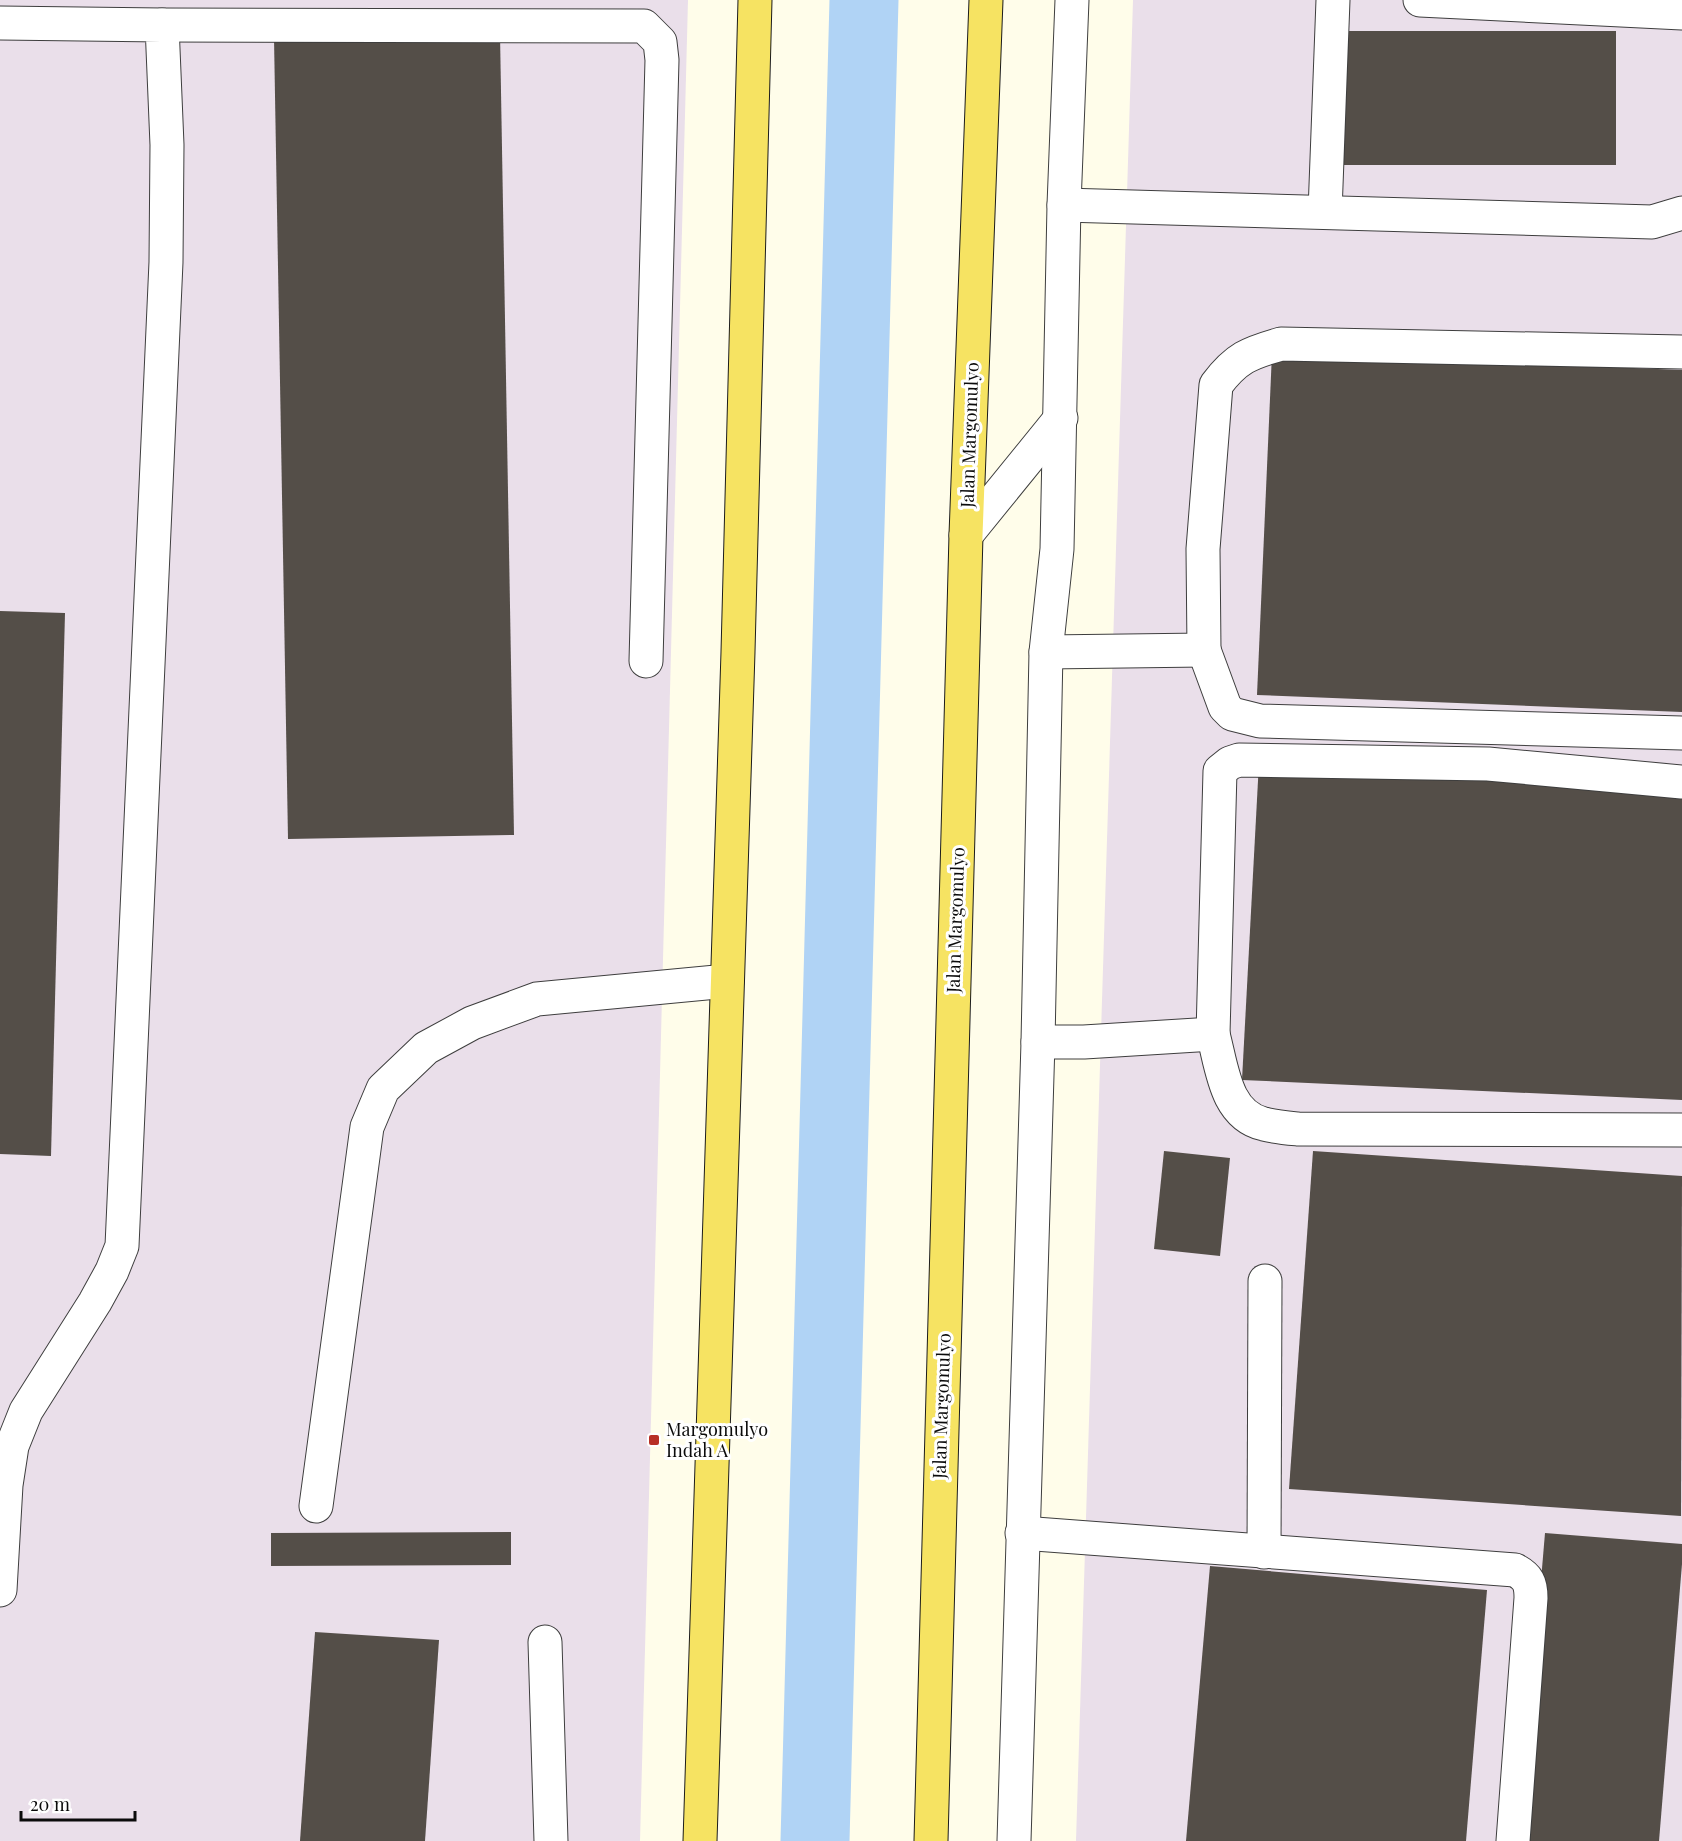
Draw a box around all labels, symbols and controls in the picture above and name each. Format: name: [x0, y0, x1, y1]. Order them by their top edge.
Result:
street label: Jalan Margomulyo: [954, 362, 984, 509]
street label: Jalan Margomulyo: [940, 847, 970, 994]
street label: Jalan Margomulyo: [926, 1333, 956, 1480]
place label: Margomulyo Indah A: [666, 1417, 768, 1462]
marker: Margomulyo Indah A: [647, 1433, 661, 1447]
scale bar: [21, 1784, 135, 1822]
text: 20 m: [30, 1792, 70, 1816]

